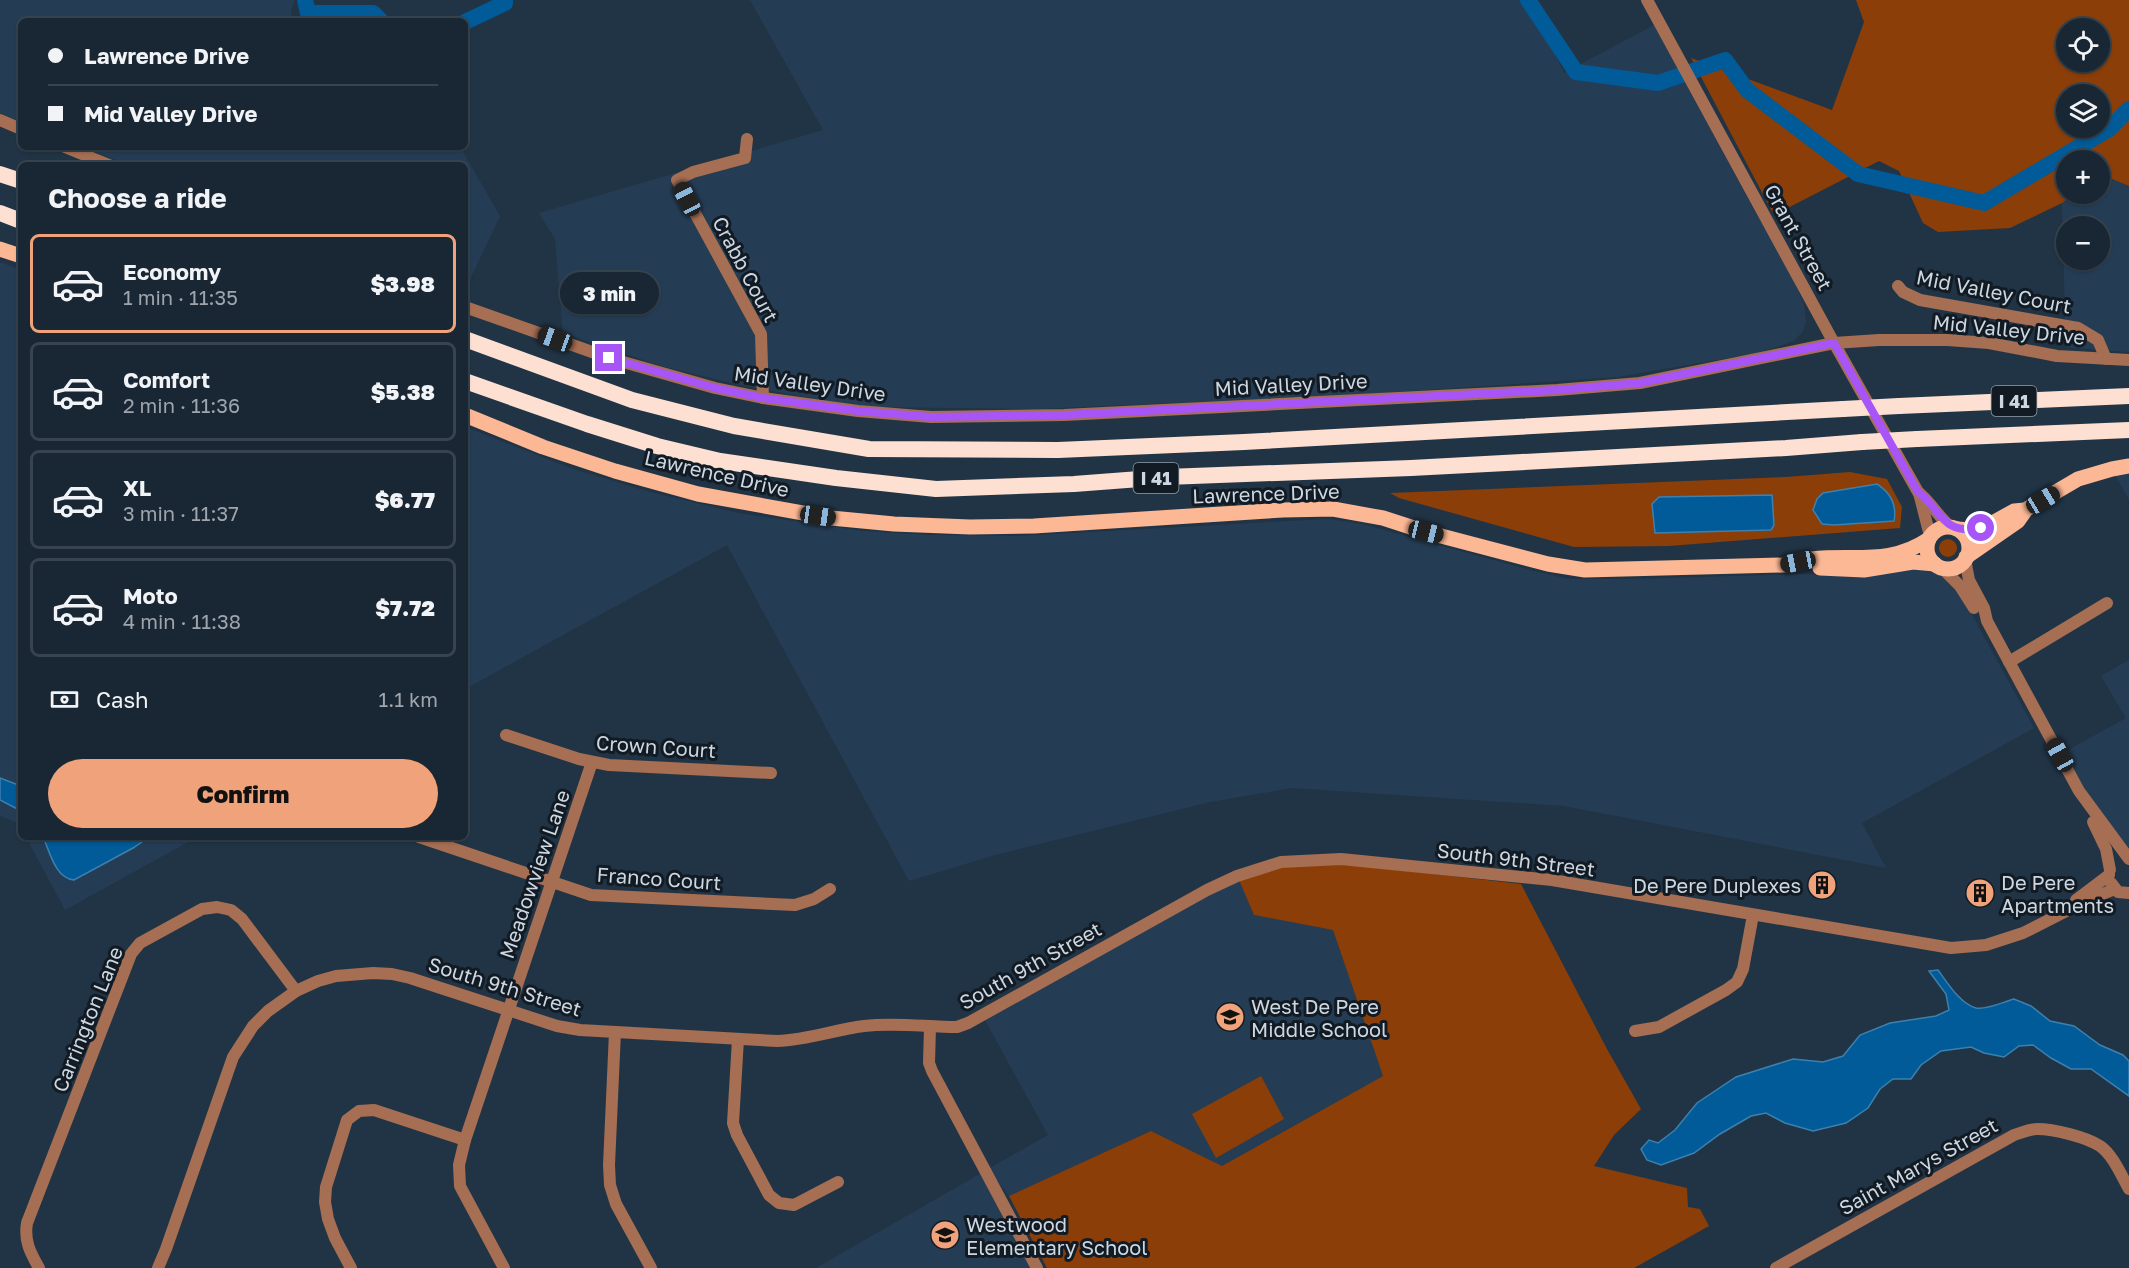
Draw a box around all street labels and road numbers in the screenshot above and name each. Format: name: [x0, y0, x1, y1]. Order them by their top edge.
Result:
street label: Grant Street: [1760, 180, 1838, 294]
street label: Crabb Court: [708, 212, 784, 326]
street label: Mid Valley Court: [1915, 264, 2073, 318]
street label: Mid Valley Drive: [1932, 309, 2086, 349]
street label: Mid Valley Drive: [733, 360, 887, 406]
street label: Mid Valley Drive: [1214, 368, 1368, 400]
road number: I 41: [1992, 386, 2036, 416]
street label: Lawrence Drive: [642, 445, 792, 501]
road number: I 41: [1134, 463, 1178, 493]
street label: Lawrence Drive: [1192, 478, 1340, 508]
street label: Crown Court: [595, 730, 717, 762]
street label: Meadowview Lane: [494, 787, 574, 961]
street label: South 9th Street: [1436, 837, 1596, 881]
street label: Franco Court: [596, 862, 722, 894]
street label: South 9th Street: [955, 916, 1105, 1014]
street label: Carrington Lane: [47, 943, 127, 1095]
street label: South 9th Street: [426, 951, 584, 1021]
street label: Saint Marys Street: [1835, 1112, 2001, 1220]

